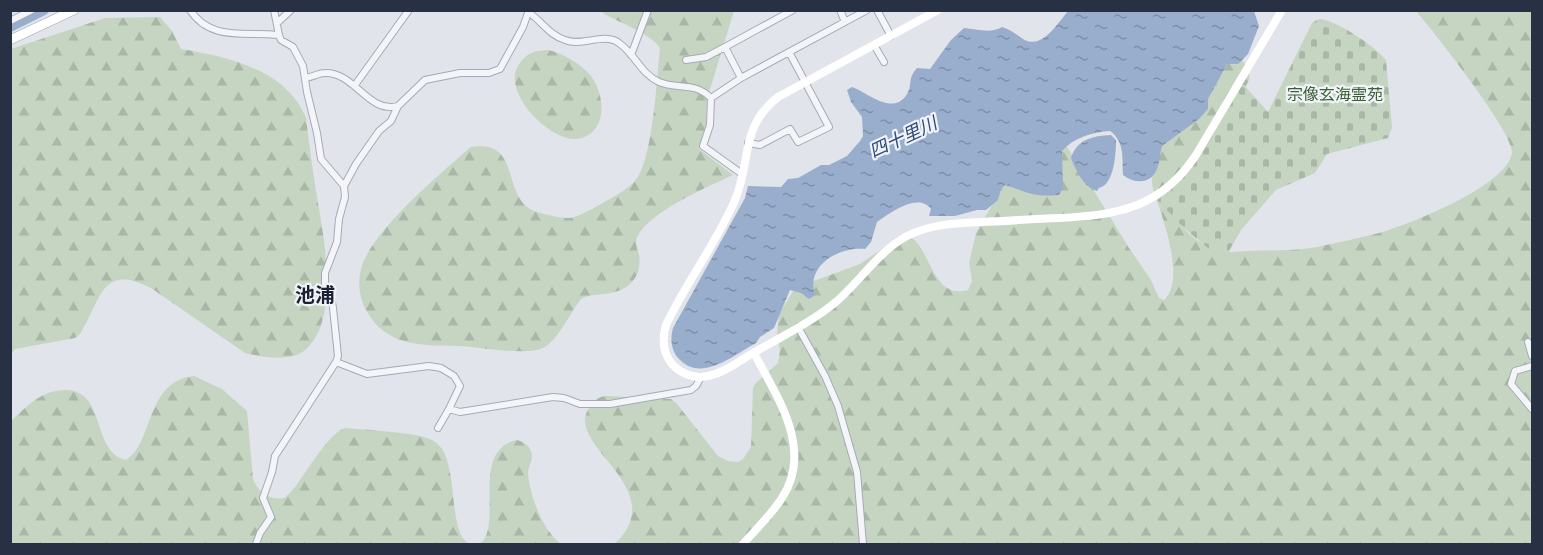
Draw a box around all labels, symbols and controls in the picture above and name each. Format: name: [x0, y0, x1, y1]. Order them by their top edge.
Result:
park label: 宗像玄海霊苑: [1287, 85, 1383, 104]
water label: 四十里川: [866, 111, 942, 162]
district label: 池浦: [295, 283, 335, 307]

